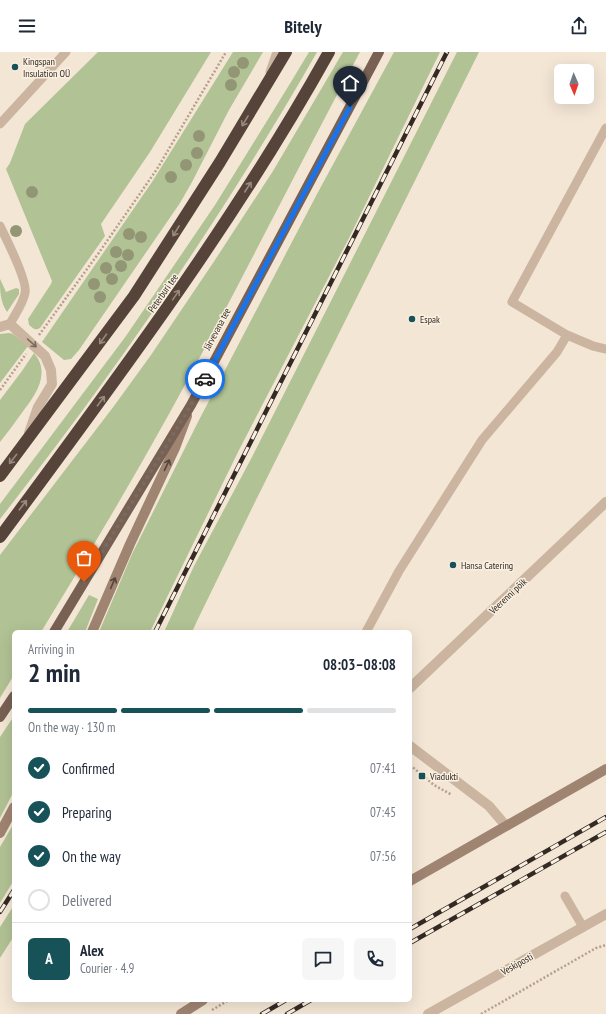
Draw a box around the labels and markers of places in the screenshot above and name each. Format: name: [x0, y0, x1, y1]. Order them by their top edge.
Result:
place label: Kingspan Insulation OÜ: [23, 55, 70, 80]
marker: Kingspan Insulation OÜ: [10, 62, 20, 72]
pin: [333, 66, 367, 107]
place label: Espak: [420, 313, 440, 326]
marker: Espak: [407, 314, 417, 324]
pin: [67, 541, 101, 582]
place label: Hansa Catering: [461, 559, 513, 572]
marker: Hansa Catering: [448, 560, 458, 570]
place label: Viadukti: [429, 770, 458, 783]
marker: Viadukti: [417, 771, 427, 781]

